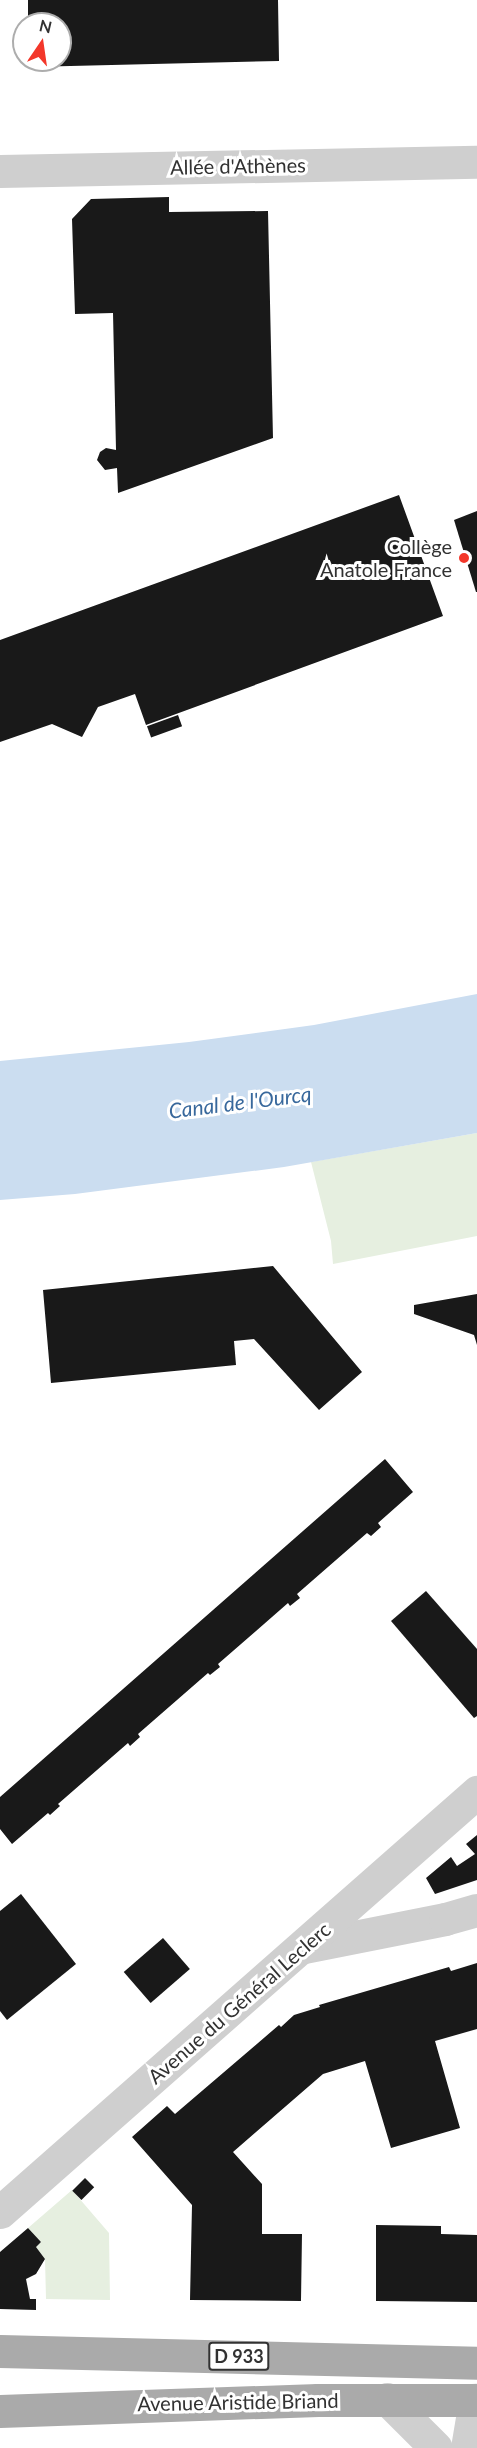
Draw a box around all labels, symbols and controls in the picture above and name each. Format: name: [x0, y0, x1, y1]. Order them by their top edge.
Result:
north arrow: [12, 12, 72, 72]
text: N: [38, 15, 54, 37]
street label: Allée d'Athènes: [170, 153, 306, 179]
place label: Collège Anatole France: [320, 534, 452, 581]
marker: Collège Anatole France: [457, 551, 471, 565]
water label: Canal de l'Ourcq: [167, 1081, 313, 1123]
street label: Avenue du Général Leclerc: [143, 1917, 335, 2089]
road number: D 933: [208, 2341, 270, 2371]
street label: Avenue Aristide Briand: [137, 2388, 339, 2416]

